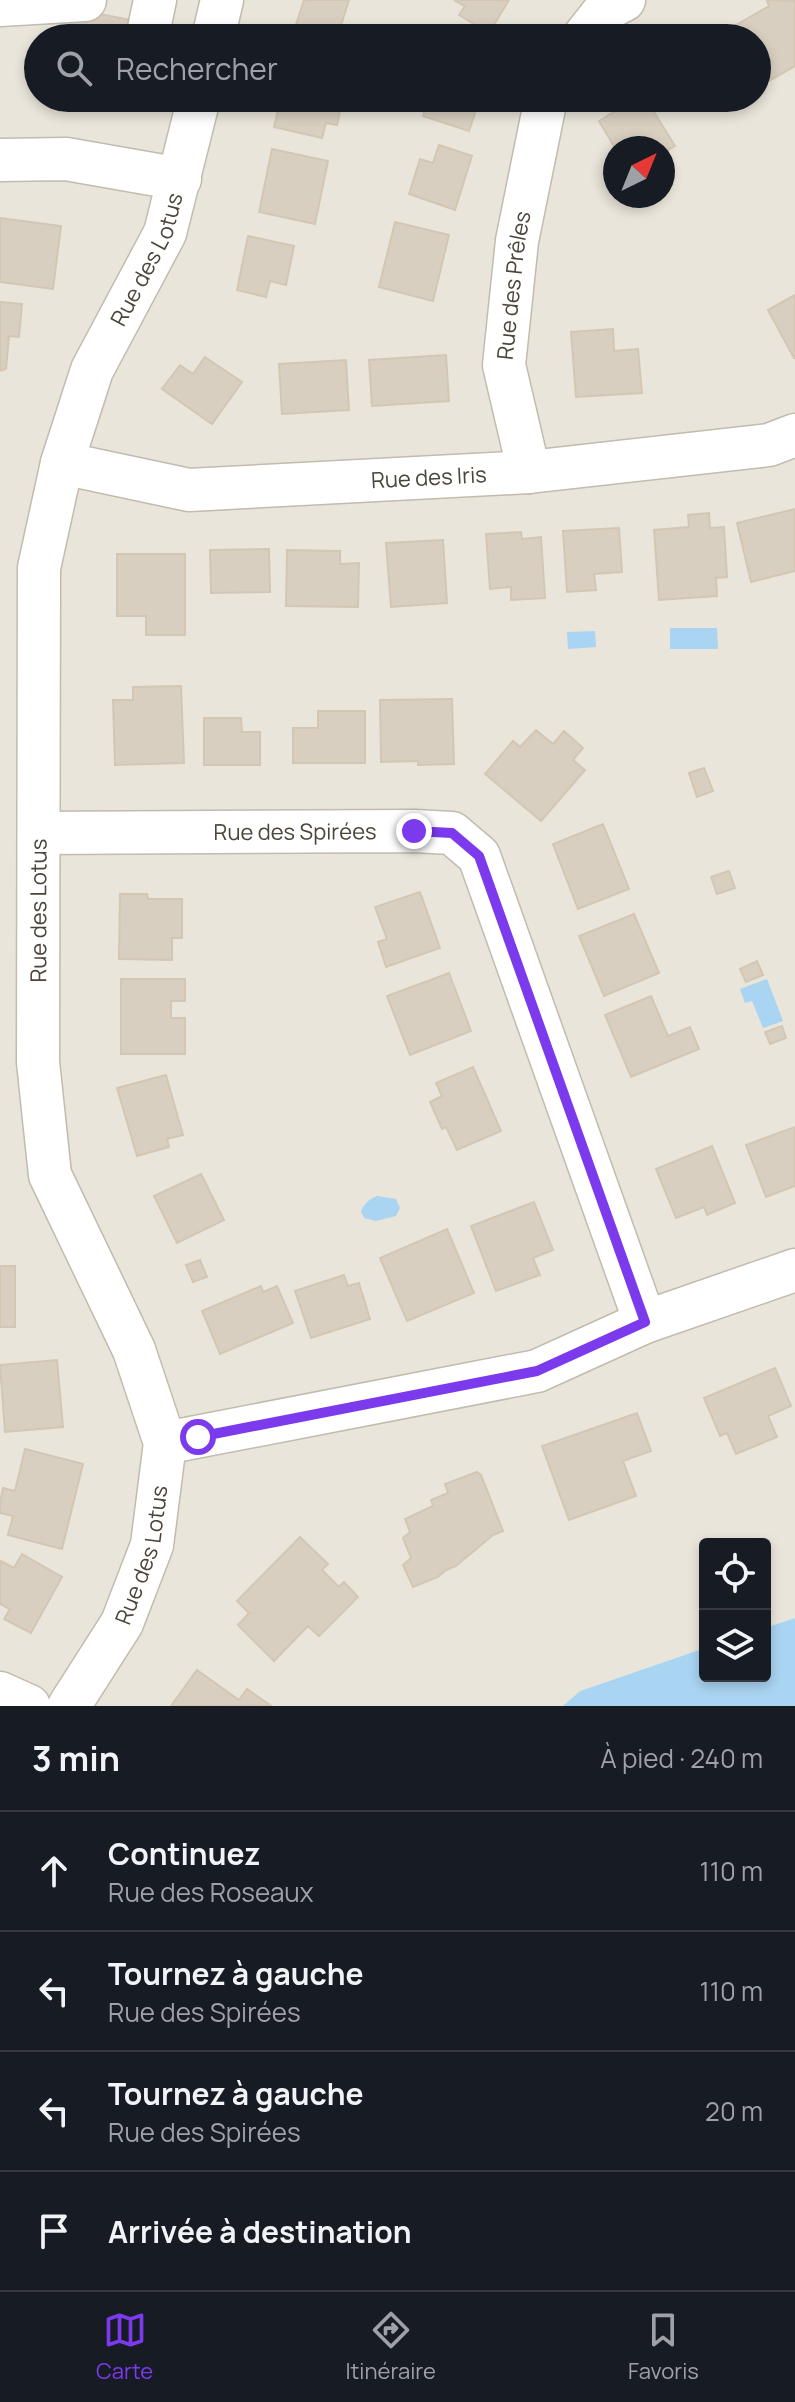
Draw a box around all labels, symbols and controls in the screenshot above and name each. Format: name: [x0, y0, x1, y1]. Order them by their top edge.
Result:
search box: [24, 24, 771, 112]
icon: search: [52, 46, 96, 90]
text: Rechercher: [116, 48, 278, 89]
north arrow: [603, 136, 675, 208]
street label: Rue des Lotus: [103, 190, 190, 331]
street label: Rue des Prêles: [490, 208, 538, 361]
street label: Rue des Iris: [370, 459, 487, 495]
route end: [396, 813, 432, 849]
street label: Rue des Spirées: [213, 816, 377, 847]
street label: Rue des Lotus: [23, 839, 53, 983]
route start: [180, 1419, 216, 1455]
street label: Rue des Lotus: [108, 1484, 174, 1629]
map controls: [699, 1538, 771, 1682]
button: locate: [699, 1538, 771, 1610]
button: layers: [699, 1610, 771, 1682]
text: 3 min: [32, 1735, 120, 1781]
text: À pied · 240 m: [600, 1740, 763, 1776]
text: Continuez: [108, 1833, 260, 1874]
icon: ahead: [32, 1849, 76, 1893]
text: 110 m: [700, 1853, 763, 1889]
text: Rue des Roseaux: [108, 1874, 314, 1910]
text: Tournez à gauche: [108, 1953, 364, 1994]
icon: left: [32, 1969, 76, 2013]
text: 110 m: [700, 1973, 763, 2009]
text: Rue des Spirées: [108, 1994, 301, 2030]
text: Tournez à gauche: [108, 2073, 364, 2114]
icon: left: [32, 2089, 76, 2133]
text: 20 m: [705, 2093, 763, 2129]
text: Rue des Spirées: [108, 2114, 301, 2150]
icon: arrive: [32, 2209, 76, 2253]
text: Arrivée à destination: [108, 2211, 411, 2252]
tab: Carte: [96, 2308, 153, 2386]
tab: Itinéraire: [345, 2308, 436, 2386]
tab: Favoris: [628, 2308, 699, 2386]

